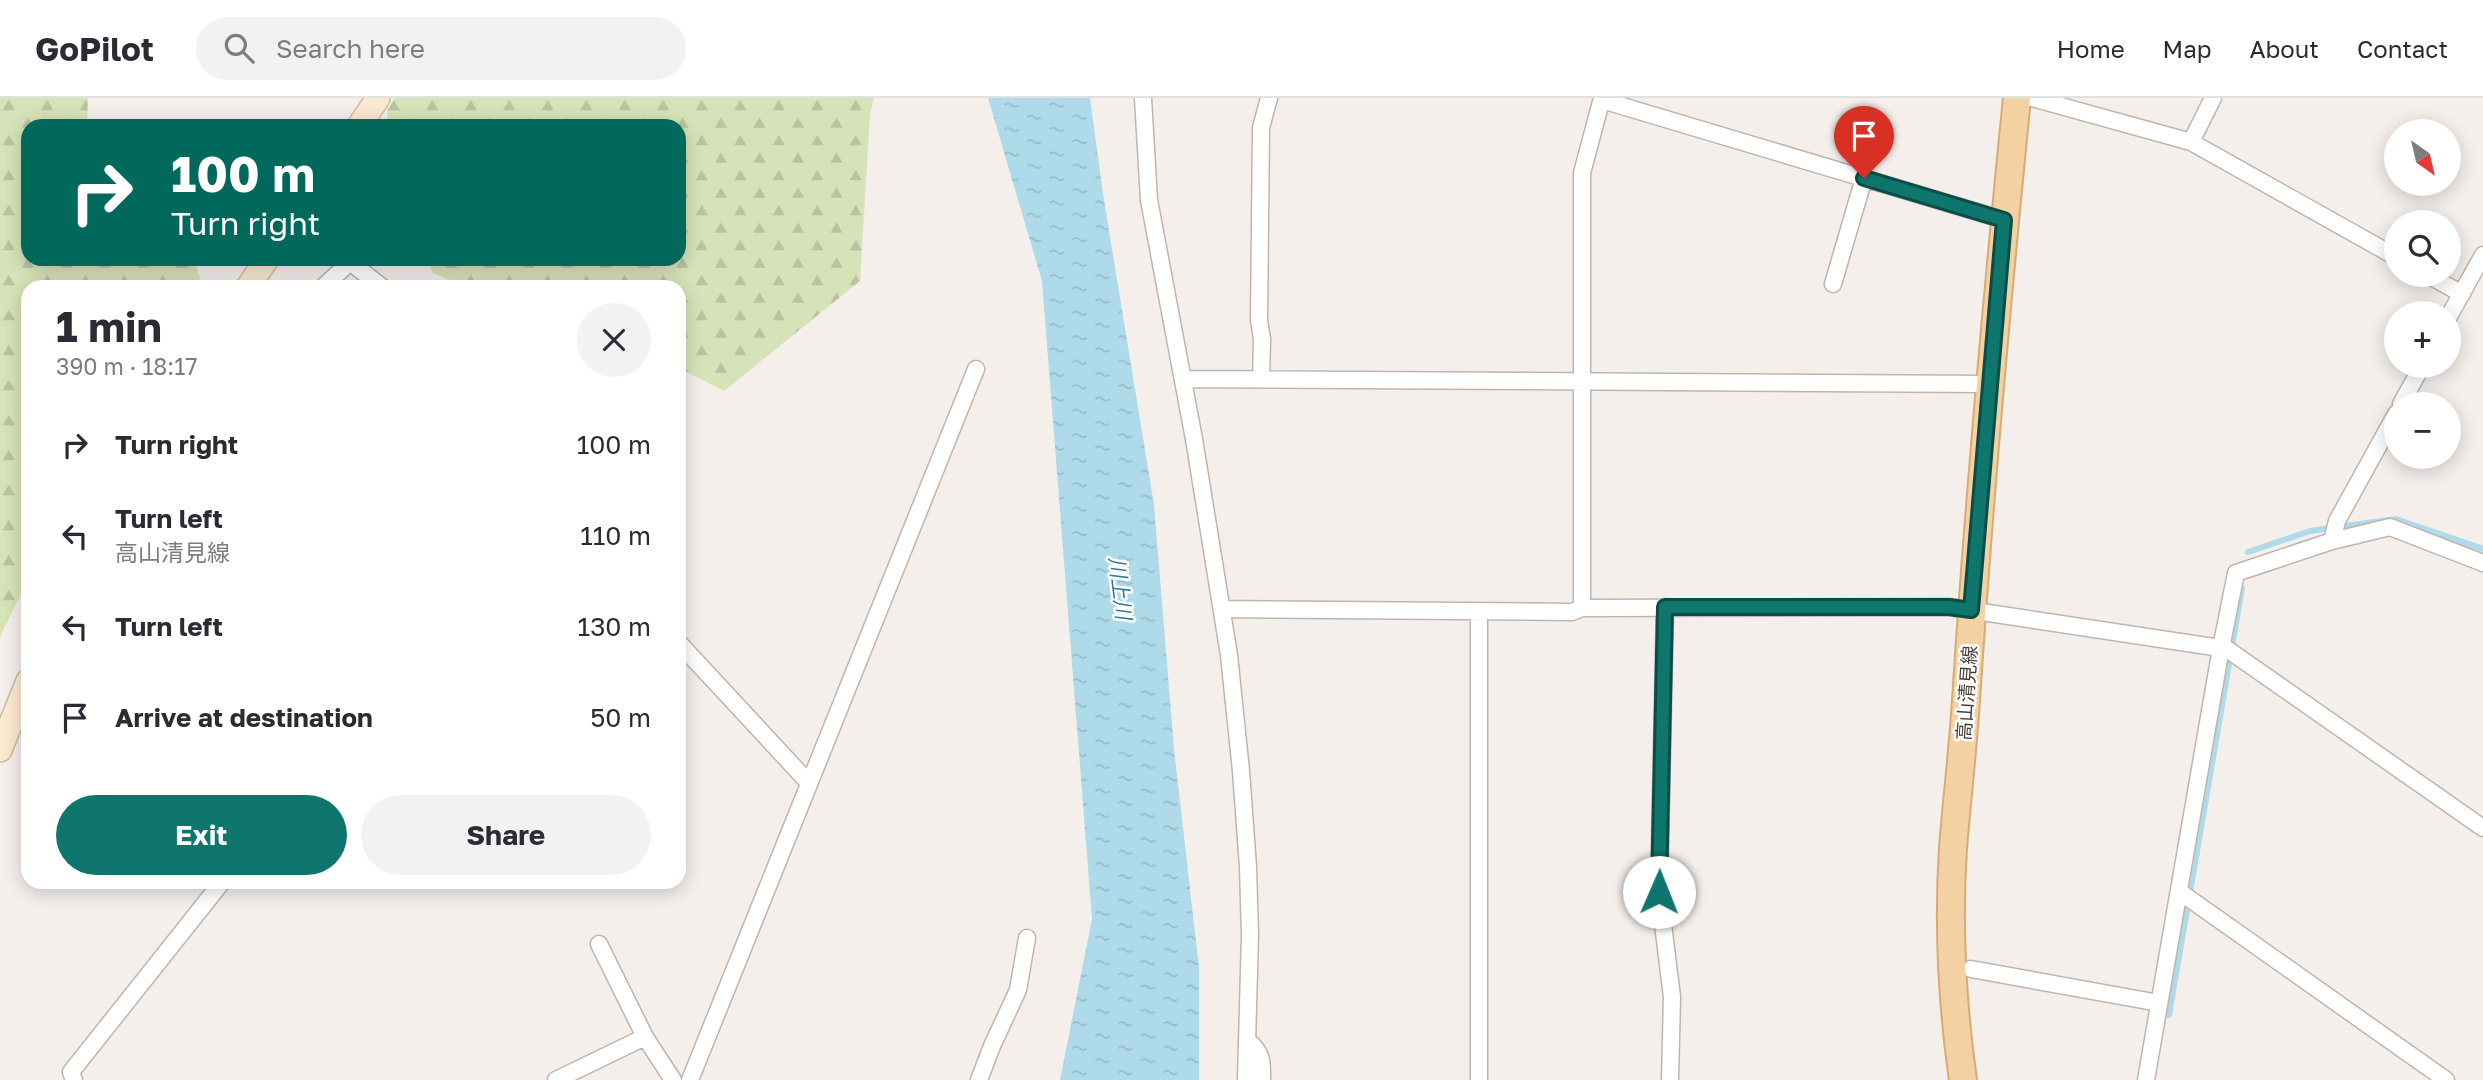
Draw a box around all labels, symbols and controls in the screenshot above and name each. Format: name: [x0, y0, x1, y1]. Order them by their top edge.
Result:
search box: [196, 17, 686, 80]
text: GoPilot: [35, 29, 154, 68]
icon: search: [220, 29, 258, 67]
text: Search here: [276, 33, 425, 64]
text: Home: [2057, 34, 2125, 63]
text: Map: [2163, 34, 2212, 63]
text: About: [2250, 34, 2319, 63]
text: Contact: [2357, 34, 2448, 63]
pin: [1834, 106, 1894, 178]
icon: arrive: [1845, 117, 1883, 155]
north arrow: [2384, 119, 2460, 196]
map controls: [2384, 119, 2461, 469]
text: 100 m: [171, 144, 315, 203]
icon: right: [56, 147, 147, 238]
text: Turn right: [171, 204, 320, 242]
button: search: [2384, 210, 2461, 287]
text: 1 min: [56, 301, 162, 351]
button: +: [2384, 301, 2461, 378]
button: close: [577, 303, 651, 377]
text: 390 m · 18:17: [56, 352, 198, 380]
button: −: [2384, 392, 2461, 469]
icon: right: [56, 426, 94, 464]
text: Turn right: [115, 429, 238, 460]
text: 100 m: [577, 429, 651, 460]
text: Turn left: [115, 503, 223, 534]
icon: left: [56, 517, 94, 555]
text: 110 m: [580, 520, 651, 551]
text: 高山清見線: [115, 538, 230, 566]
water label: 川上川: [1104, 555, 1138, 623]
icon: left: [56, 608, 94, 646]
text: Turn left: [115, 611, 223, 642]
text: 130 m: [578, 611, 651, 642]
street label: 高山清見線: [1951, 645, 1981, 741]
icon: arrive: [56, 699, 94, 737]
text: Arrive at destination: [115, 702, 373, 733]
text: 50 m: [590, 702, 651, 733]
button: Exit: [56, 795, 347, 875]
button: Share: [361, 795, 651, 875]
position arrow: [1622, 855, 1696, 929]

